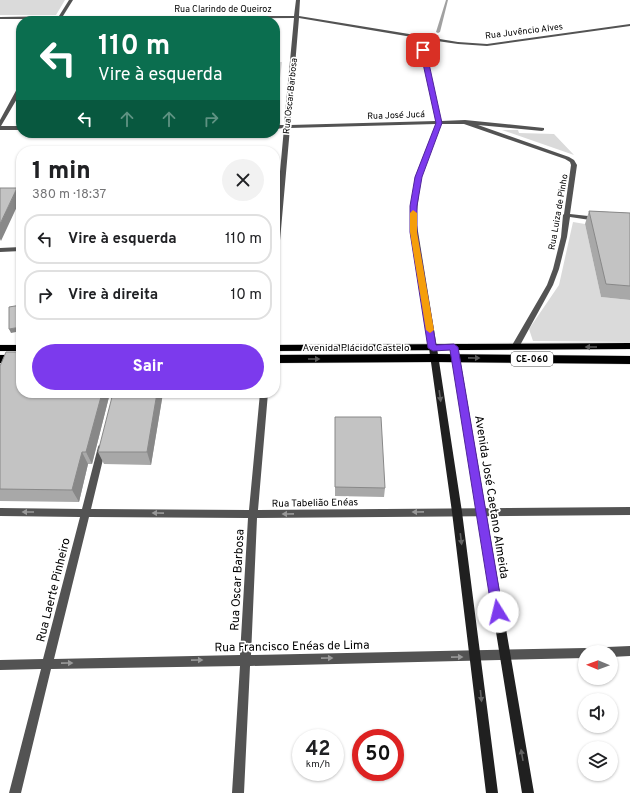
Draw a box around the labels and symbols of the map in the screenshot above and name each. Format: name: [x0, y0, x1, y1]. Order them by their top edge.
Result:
street label: Rua Clarindo de Queiroz: [174, 4, 272, 15]
street label: Rua Juvêncio Alves: [485, 21, 564, 42]
pin: [406, 33, 440, 67]
street label: Rua Oscar Barbosa: [281, 57, 300, 135]
street label: Rua José Jucá: [367, 109, 425, 122]
street label: Rua Luiza de Pinho: [546, 173, 571, 251]
street label: Avenida Plácido Castelo: [302, 342, 410, 355]
one-way arrow: [584, 344, 597, 350]
road number: CE-060: [511, 352, 553, 366]
one-way arrow: [468, 355, 481, 361]
one-way arrow: [308, 356, 321, 362]
one-way arrow: [437, 390, 443, 402]
street label: Avenida José Caetano Almeida: [470, 414, 512, 580]
street label: Rua Tabelião Enéas: [272, 496, 359, 511]
one-way arrow: [21, 509, 34, 515]
one-way arrow: [411, 509, 424, 515]
one-way arrow: [151, 510, 164, 516]
one-way arrow: [282, 510, 294, 517]
street label: Rua Oscar Barbosa: [227, 529, 249, 631]
one-way arrow: [458, 533, 464, 545]
street label: Rua Laerte Pinheiro: [33, 536, 75, 644]
position arrow: [477, 591, 519, 633]
street label: Rua Francisco Enéas de Lima: [214, 638, 370, 656]
north arrow: [578, 645, 618, 685]
one-way arrow: [451, 653, 463, 660]
one-way arrow: [321, 655, 334, 661]
one-way arrow: [191, 657, 204, 663]
one-way arrow: [61, 660, 74, 666]
one-way arrow: [478, 690, 484, 702]
speed limit sign: 50: [352, 729, 404, 781]
one-way arrow: [518, 748, 524, 761]

